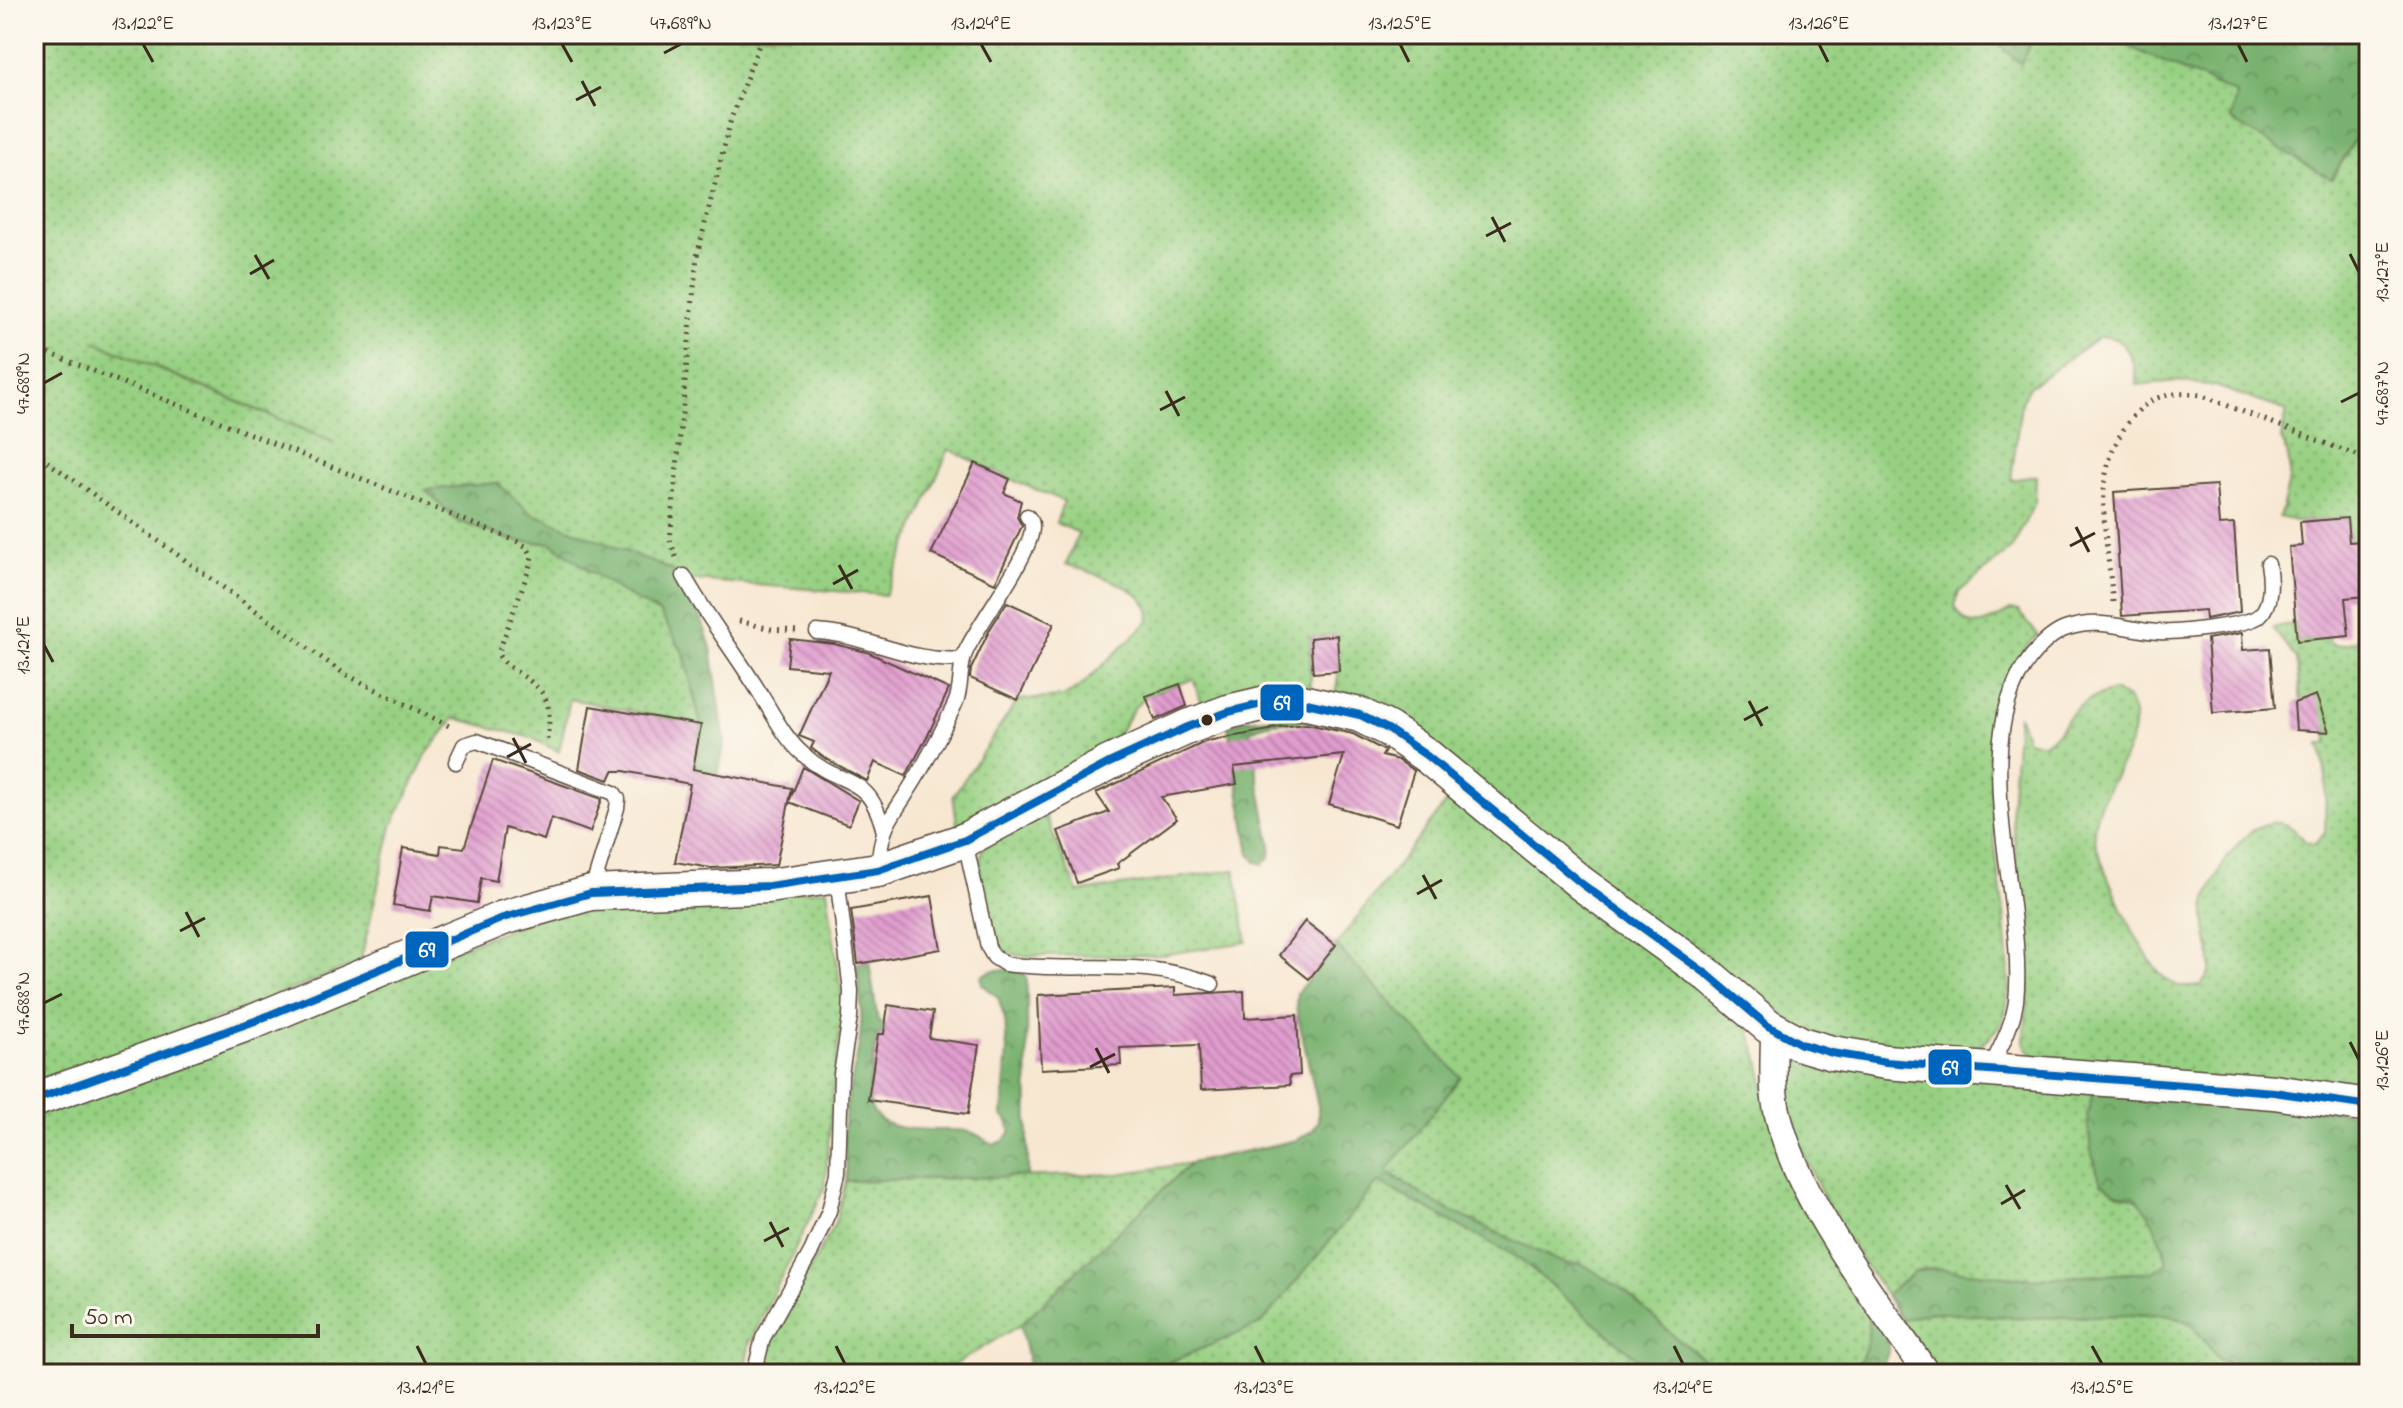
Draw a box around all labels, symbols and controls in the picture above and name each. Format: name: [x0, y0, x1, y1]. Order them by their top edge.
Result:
text: 13.122°E: [112, 10, 174, 39]
text: 13.123°E: [532, 10, 592, 39]
text: 47.689°N: [650, 10, 712, 39]
text: 13.124°E: [951, 10, 1011, 39]
text: 13.125°E: [1368, 10, 1432, 39]
text: 13.126°E: [1788, 10, 1850, 39]
text: 13.127°E: [2208, 10, 2268, 39]
text: 13.127°E: [2369, 242, 2398, 302]
text: 47.689°N: [10, 352, 39, 414]
text: 47.687°N: [2369, 361, 2398, 425]
text: 13.121°E: [10, 616, 39, 674]
line badge: 69: [1259, 683, 1305, 722]
text: 69: [1274, 689, 1291, 721]
unlabelled marker: [1199, 712, 1215, 728]
line badge: 69: [404, 930, 450, 969]
text: 69: [419, 936, 436, 968]
text: 47.688°N: [10, 971, 39, 1035]
text: 13.126°E: [2369, 1029, 2398, 1091]
line badge: 69: [1927, 1048, 1973, 1086]
text: 69: [1942, 1054, 1959, 1086]
scale bar: [72, 1288, 318, 1338]
text: 50 m: [84, 1301, 133, 1336]
text: 13.121°E: [397, 1374, 455, 1403]
text: 13.122°E: [814, 1374, 876, 1403]
text: 13.123°E: [1234, 1374, 1294, 1403]
text: 13.124°E: [1653, 1374, 1713, 1403]
text: 13.125°E: [2070, 1374, 2134, 1403]

